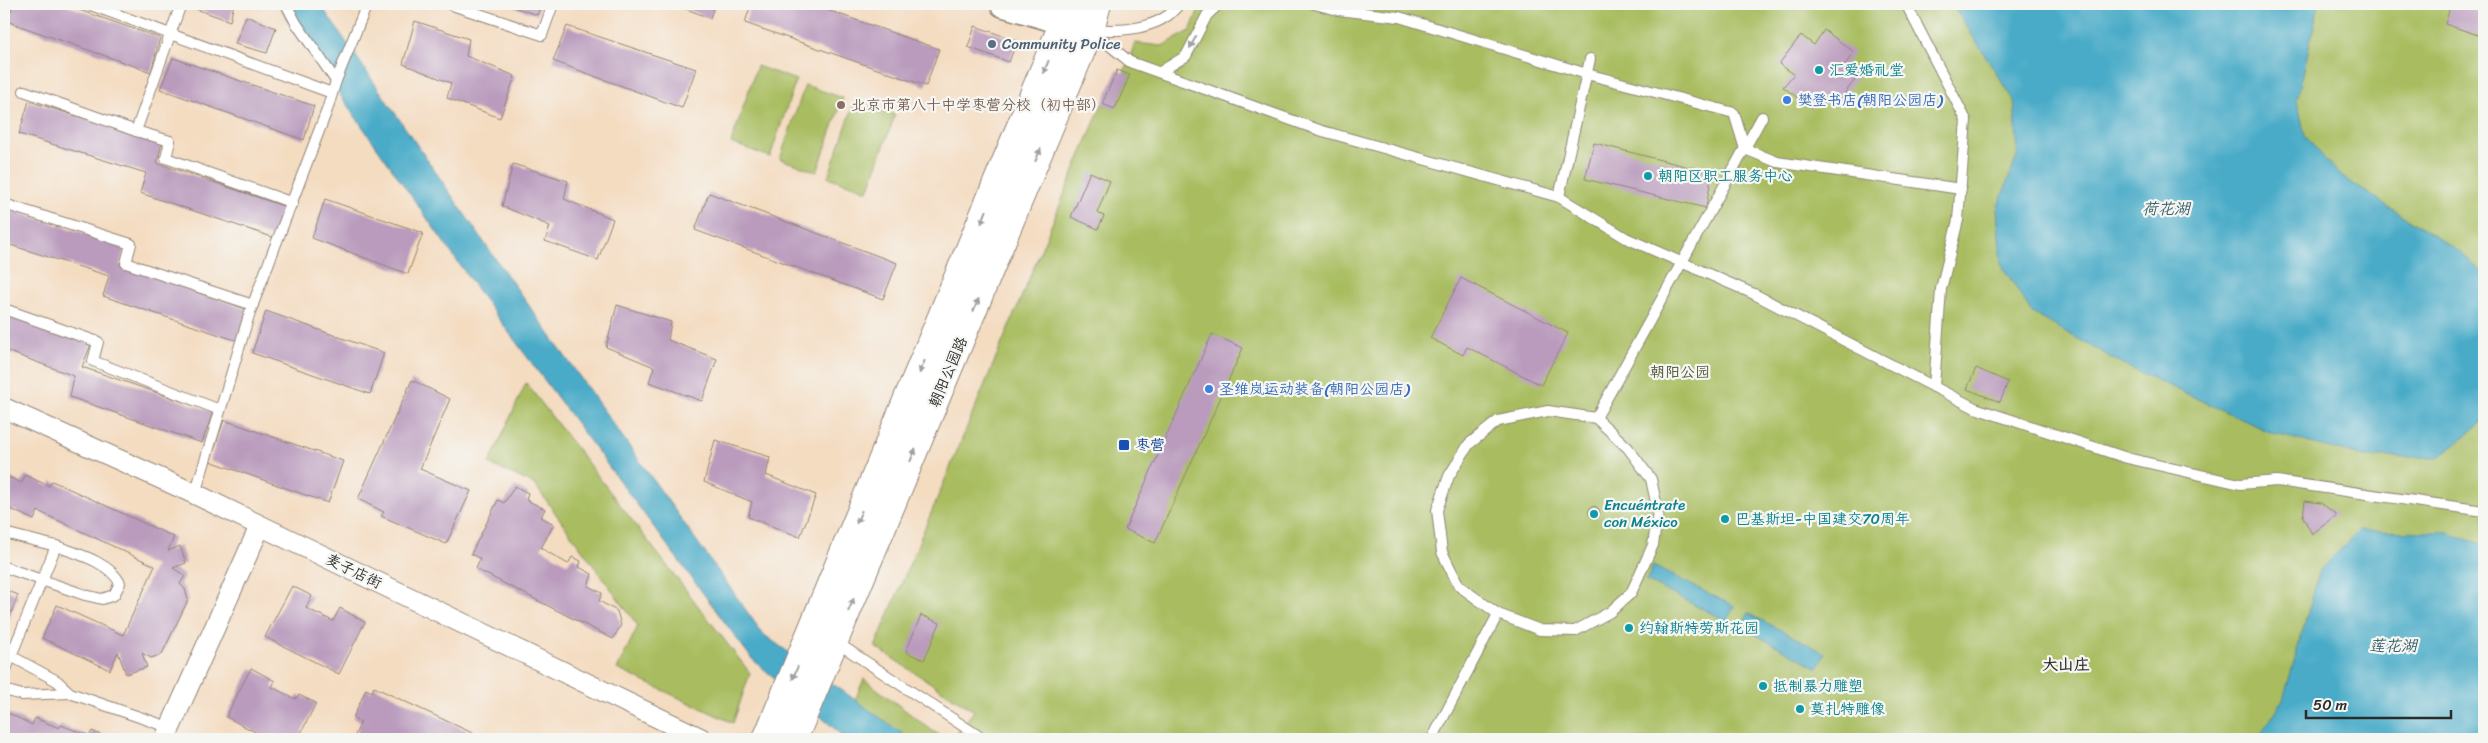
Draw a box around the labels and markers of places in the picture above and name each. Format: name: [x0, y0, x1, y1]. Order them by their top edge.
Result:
place label: Community Police: [1002, 31, 1120, 57]
marker: Community Police: [986, 38, 998, 50]
place label: 汇爱婚礼堂: [1829, 57, 1904, 83]
marker: 汇爱婚礼堂: [1813, 64, 1825, 76]
place label: 樊登书店(朝阳公园店): [1797, 87, 1943, 113]
place label: 北京市第八十中学枣营分校（初中部）: [851, 92, 1106, 118]
marker: 樊登书店(朝阳公园店): [1781, 94, 1793, 106]
marker: 北京市第八十中学枣营分校（初中部）: [835, 99, 847, 111]
place label: 朝阳区职工服务中心: [1658, 163, 1793, 189]
marker: 朝阳区职工服务中心: [1642, 170, 1654, 182]
place label: 圣维岚运动装备(朝阳公园店): [1219, 376, 1410, 402]
marker: 圣维岚运动装备(朝阳公园店): [1203, 383, 1215, 395]
place label: 枣营: [1135, 432, 1165, 458]
marker: 枣营: [1117, 438, 1131, 452]
place label: Encuéntrate con México: [1604, 492, 1685, 535]
place label: 巴基斯坦-中国建交70周年: [1735, 506, 1910, 532]
marker: Encuéntrate con México: [1588, 508, 1600, 520]
marker: 巴基斯坦-中国建交70周年: [1719, 513, 1731, 525]
place label: 约翰斯特劳斯花园: [1639, 615, 1759, 641]
marker: 约翰斯特劳斯花园: [1623, 622, 1635, 634]
place label: 抵制暴力雕塑: [1773, 673, 1863, 699]
marker: 抵制暴力雕塑: [1757, 680, 1769, 692]
place label: 莫扎特雕像: [1810, 696, 1885, 722]
marker: 莫扎特雕像: [1794, 703, 1806, 715]

